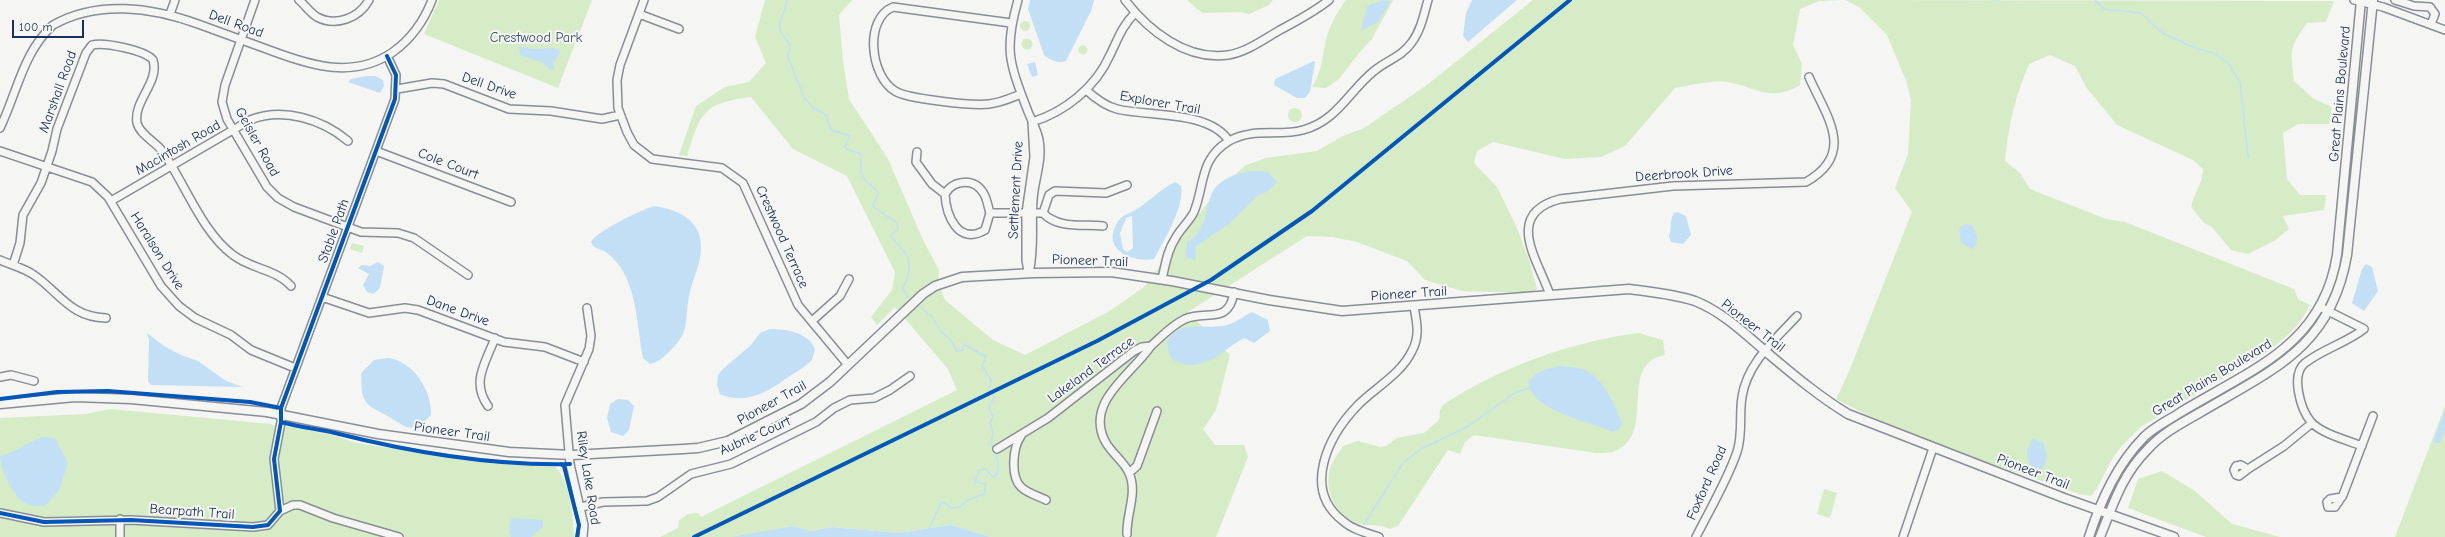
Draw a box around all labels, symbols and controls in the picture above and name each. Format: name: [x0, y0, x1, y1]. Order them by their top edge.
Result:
street label: Dell Road: [206, 6, 266, 42]
scale bar: [14, 12, 86, 38]
text: 100 m: [19, 20, 52, 34]
street label: Great Plains Boulevard: [2326, 25, 2354, 163]
park label: Crestwood Park: [490, 30, 582, 46]
street label: Marshall Road: [35, 49, 81, 135]
street label: Dell Drive: [459, 69, 519, 103]
street label: Explorer Trail: [1118, 88, 1202, 118]
street label: Geisler Road: [231, 104, 283, 180]
street label: Macintosh Road: [132, 117, 224, 179]
street label: Settlement Drive: [1005, 141, 1027, 239]
street label: Cole Court: [415, 145, 481, 183]
street label: Deerbrook Drive: [1635, 162, 1733, 186]
street label: Crestwood Terrace: [752, 183, 812, 291]
street label: Stable Path: [315, 197, 353, 265]
street label: Haralson Drive: [126, 209, 188, 293]
street label: Pioneer Trail: [1051, 251, 1129, 271]
street label: Pioneer Trail: [1370, 283, 1448, 305]
street label: Dane Drive: [424, 292, 492, 330]
street label: Pioneer Trail: [1718, 296, 1788, 356]
street label: Lakeland Terrace: [1045, 333, 1137, 407]
street label: Great Plains Boulevard: [2149, 336, 2275, 420]
street label: Pioneer Trail: [734, 377, 810, 429]
street label: Aubrie Court: [717, 413, 793, 459]
street label: Pioneer Trail: [413, 418, 491, 446]
street label: Riley Lake Road: [572, 430, 604, 526]
street label: Foxford Road: [1683, 443, 1731, 523]
street label: Pioneer Trail: [1994, 450, 2072, 494]
street label: Bearpath Trail: [149, 501, 235, 523]

